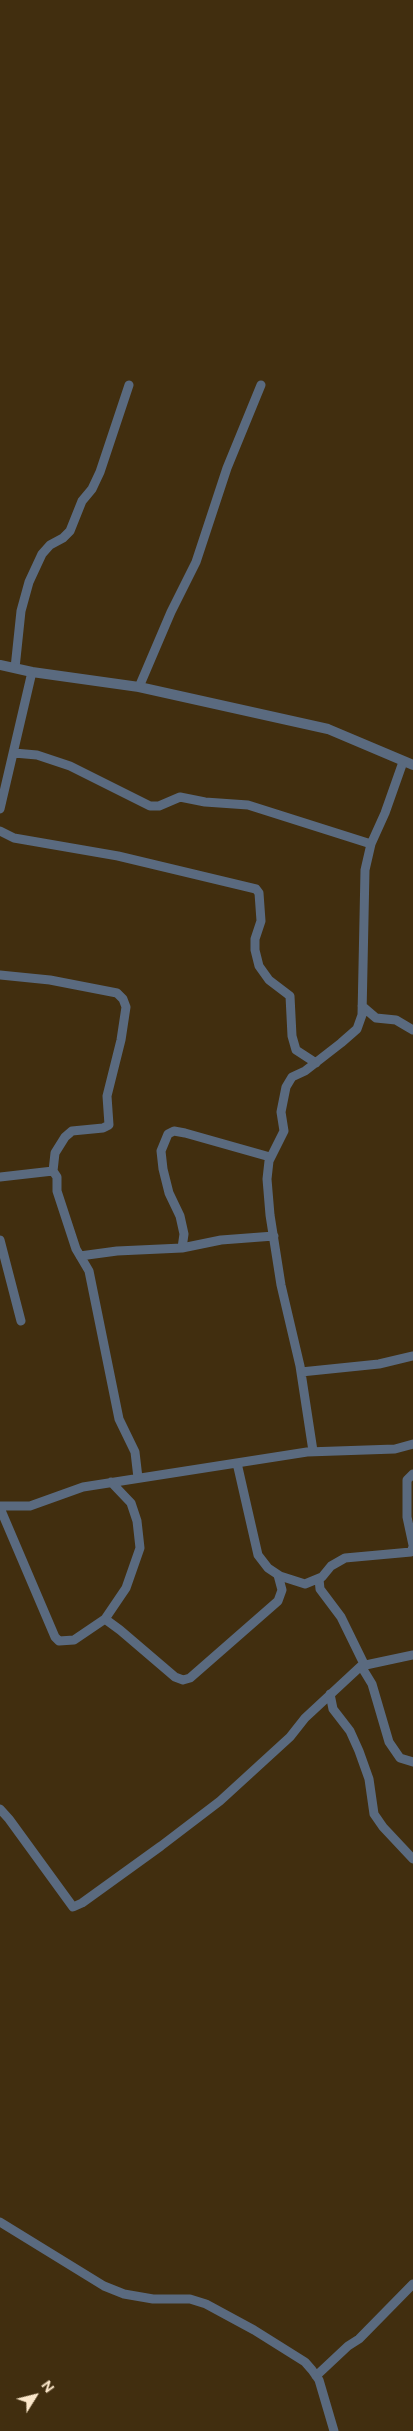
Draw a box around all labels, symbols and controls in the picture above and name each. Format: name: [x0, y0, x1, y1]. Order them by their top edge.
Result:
north arrow: [10, 2371, 60, 2421]
text: N: [37, 2378, 58, 2396]

